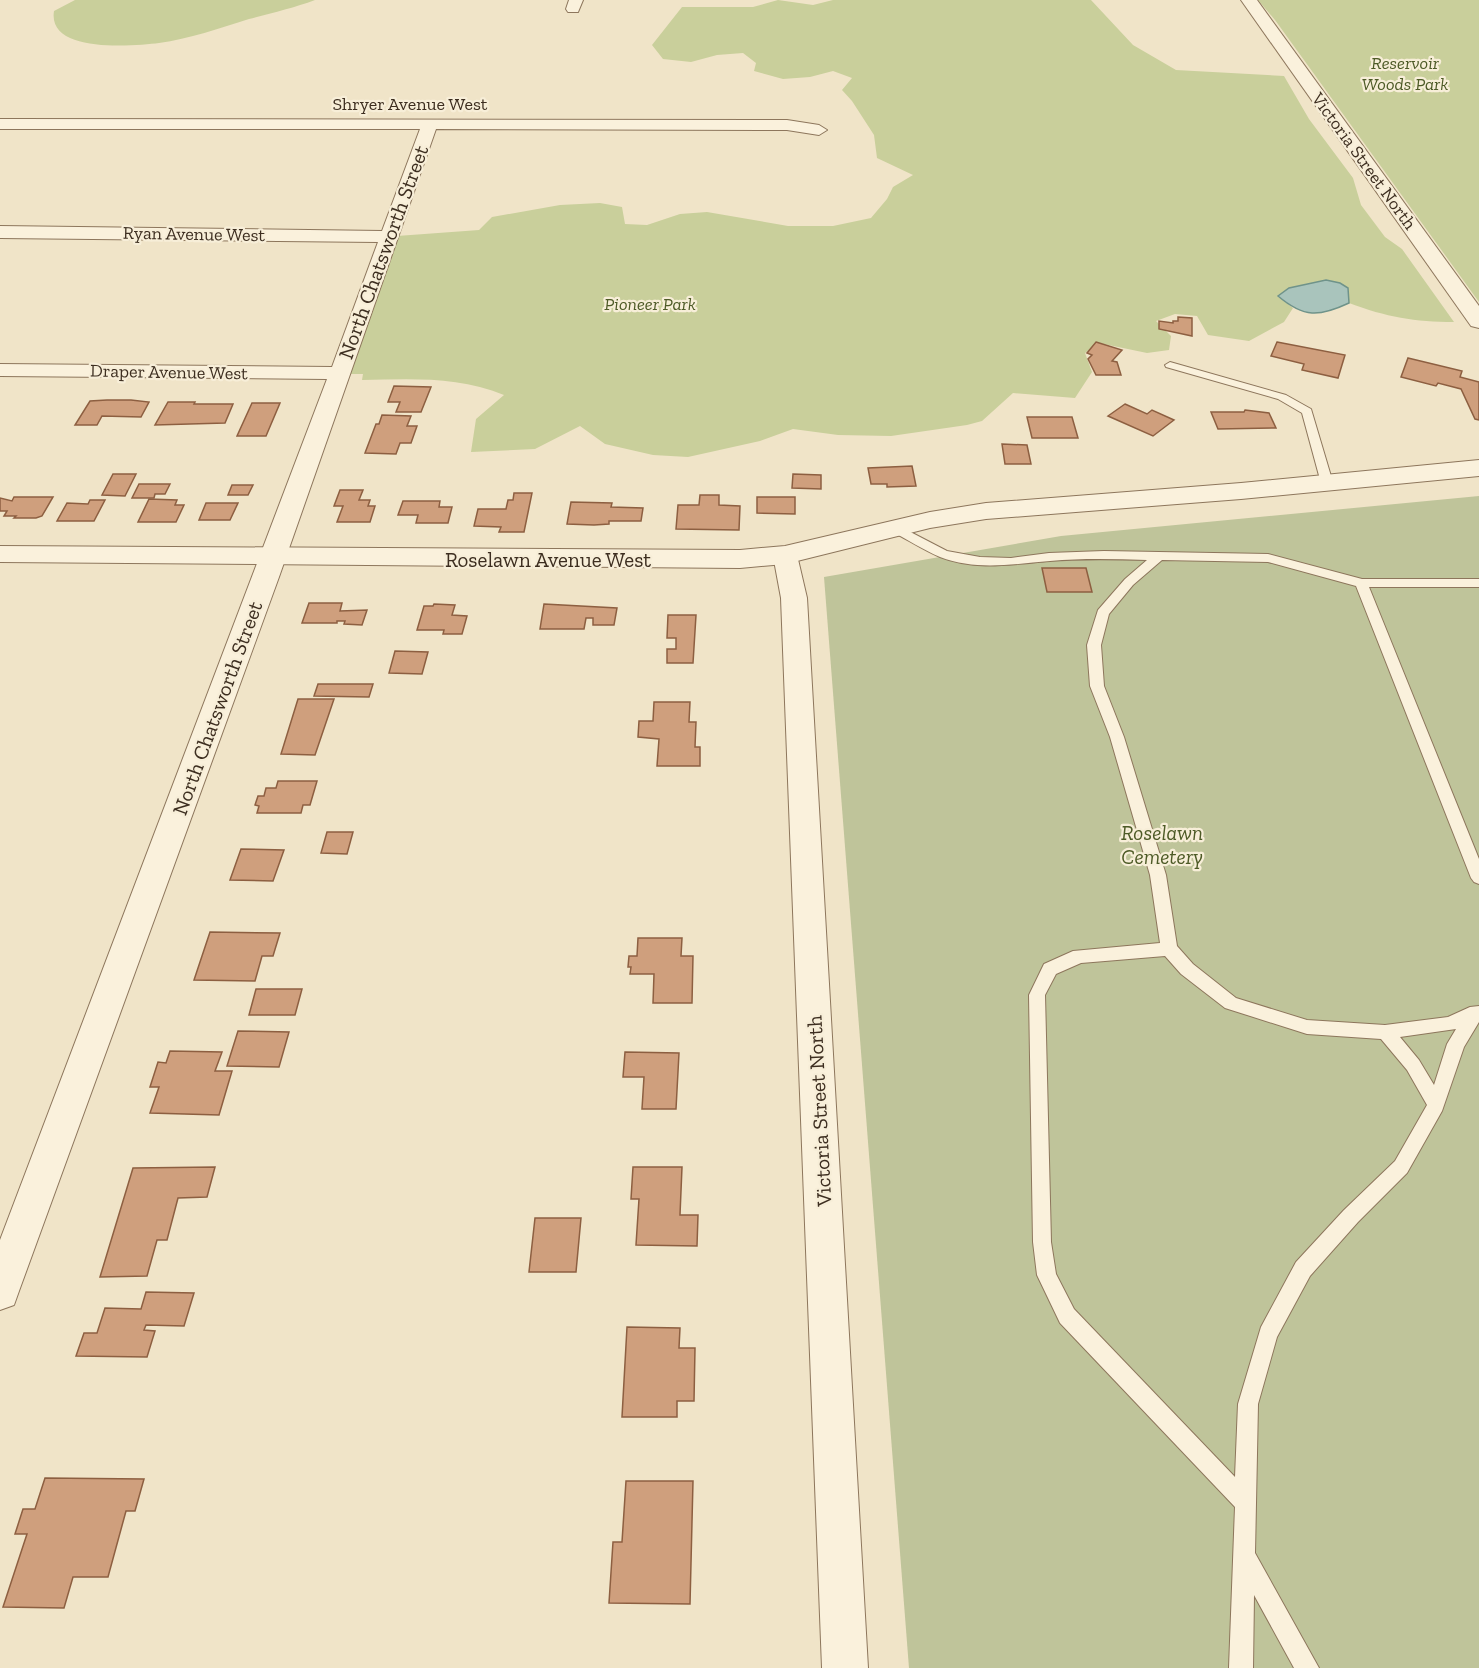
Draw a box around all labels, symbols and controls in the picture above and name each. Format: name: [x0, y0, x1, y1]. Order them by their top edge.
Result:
park label: Reservoir Woods Park: [1362, 52, 1448, 95]
street label: Victoria Street North: [1306, 87, 1421, 234]
street label: Shryer Avenue West: [333, 93, 488, 115]
street label: North Chatsworth Street: [333, 141, 433, 363]
street label: Ryan Avenue West: [123, 222, 266, 246]
park label: Pioneer Park: [604, 293, 696, 315]
street label: Draper Avenue West: [90, 360, 248, 384]
street label: Roselawn Avenue West: [445, 547, 651, 572]
street label: North Chatsworth Street: [167, 597, 267, 819]
park label: Roselawn Cemetery: [1121, 820, 1203, 869]
street label: Victoria Street North: [802, 1015, 837, 1208]

